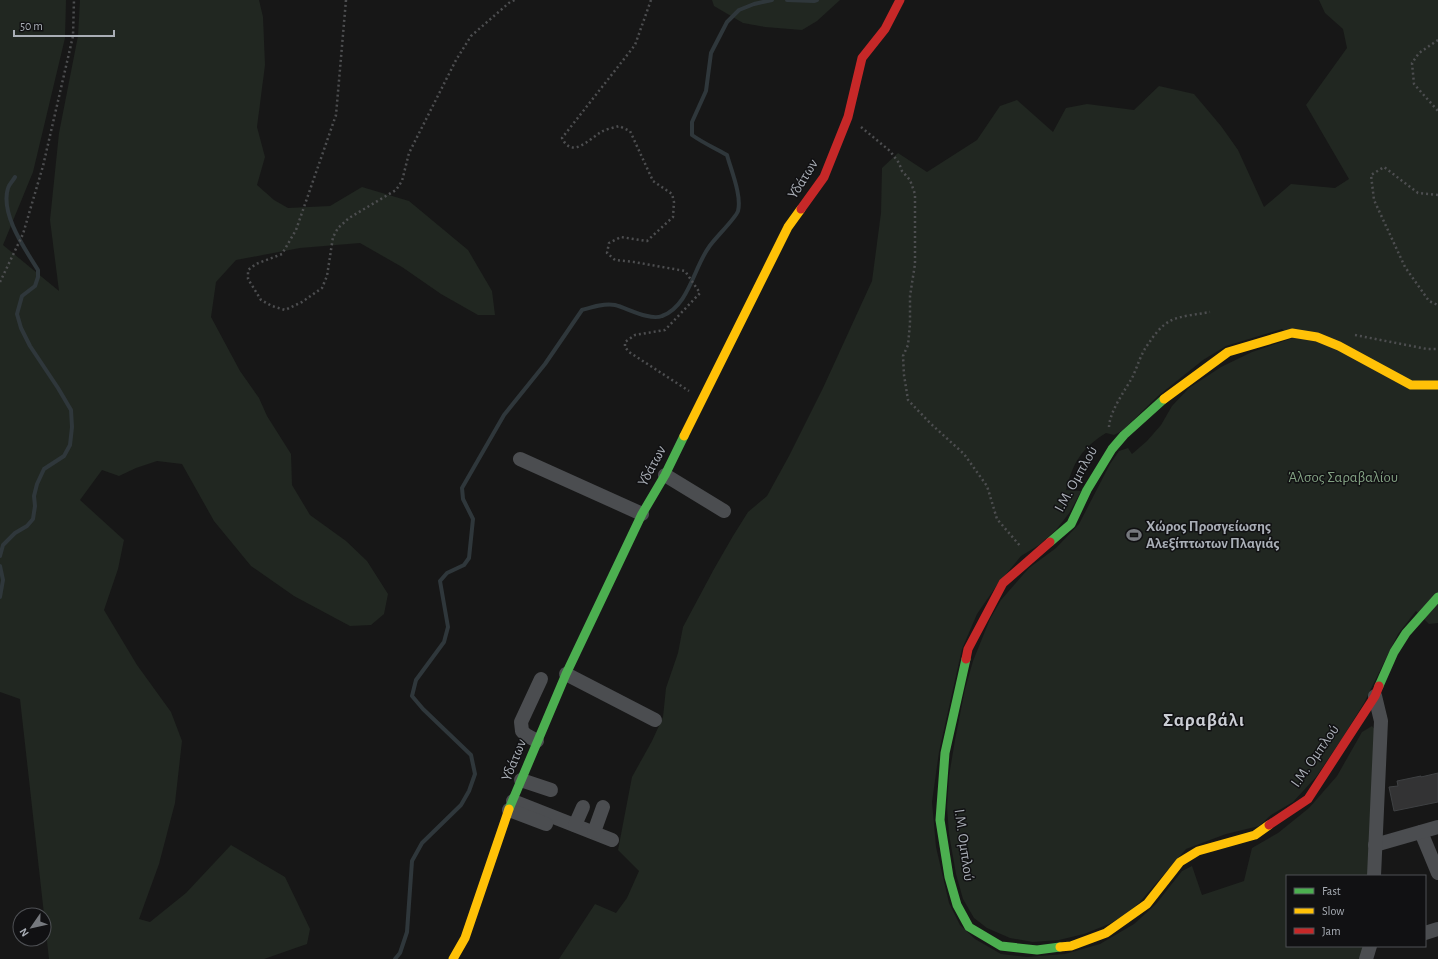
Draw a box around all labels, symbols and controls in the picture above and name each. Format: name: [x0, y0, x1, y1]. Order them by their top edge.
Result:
scale bar: [14, 12, 114, 38]
text: 50 m: [20, 20, 43, 32]
street label: Υδάτων: [785, 157, 821, 201]
street label: Υδάτων: [635, 443, 669, 489]
street label: Ι.Μ. Ομπλού: [1052, 444, 1100, 514]
park label: Άλσος Σαραβαλίου: [1288, 470, 1398, 485]
place label: Χώρος Προσγείωσης Αλεξίπτωτων Πλαγιάς: [1146, 519, 1279, 551]
sports icon: Χώρος Προσγείωσης Αλεξίπτωτων Πλαγιάς: [1125, 526, 1143, 544]
district label: Σαραβάλι: [1163, 711, 1245, 730]
street label: Ι.Μ. Ομπλού: [1288, 722, 1342, 790]
street label: Υδάτων: [499, 737, 529, 783]
street label: Ι.Μ. Ομπλού: [952, 808, 976, 882]
legend: [1286, 875, 1426, 947]
text: Fast: [1322, 885, 1341, 897]
text: Slow: [1322, 905, 1344, 917]
north arrow: [12, 907, 52, 947]
text: Jam: [1322, 925, 1341, 937]
text: N: [17, 926, 31, 939]

